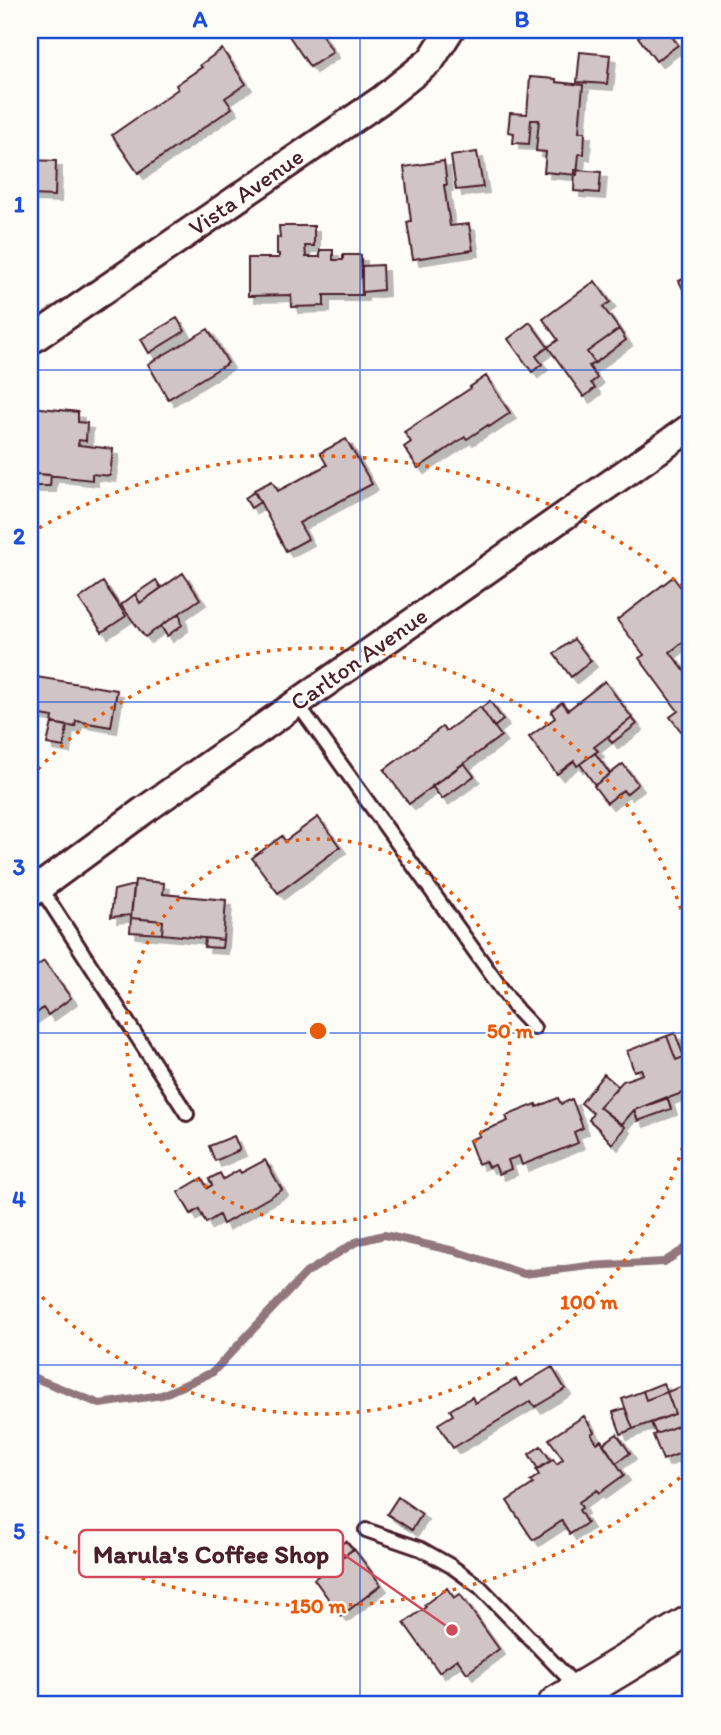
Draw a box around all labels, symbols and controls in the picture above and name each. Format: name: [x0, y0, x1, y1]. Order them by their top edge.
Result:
text: A: [192, 5, 208, 33]
text: B: [515, 5, 530, 33]
street label: Vista Avenue: [183, 141, 309, 242]
text: 1: [14, 190, 25, 218]
text: 2: [13, 522, 26, 550]
street label: Carlton Avenue: [285, 601, 433, 717]
text: 3: [13, 853, 26, 881]
text: 50 m: [487, 1018, 534, 1043]
centre of rings: [306, 1019, 330, 1043]
text: 4: [12, 1185, 26, 1213]
text: 100 m: [560, 1289, 618, 1314]
text: 5: [13, 1517, 25, 1545]
callout: Marula's Coffee Shop: [79, 1530, 343, 1577]
text: Marula's Coffee Shop: [93, 1538, 329, 1570]
text: 150 m: [290, 1593, 346, 1618]

